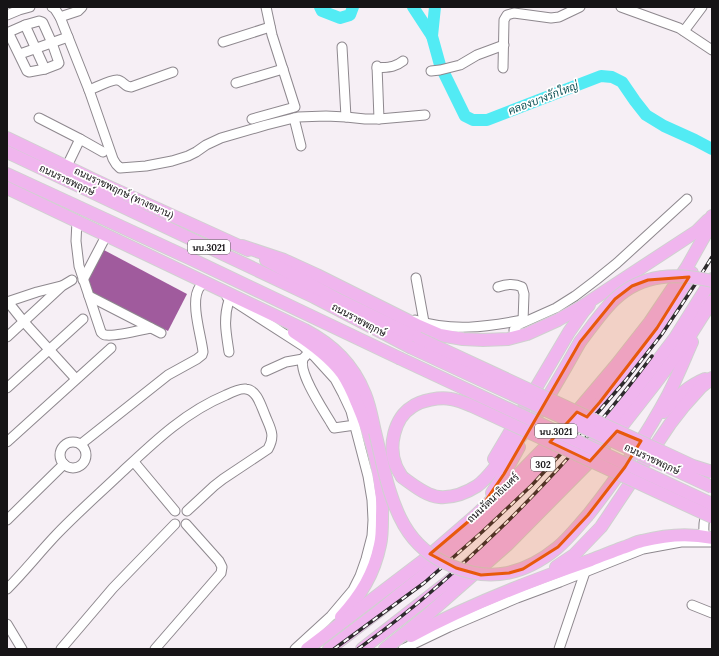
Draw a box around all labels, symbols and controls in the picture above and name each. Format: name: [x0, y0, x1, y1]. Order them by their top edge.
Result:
water label: คลองบางรักใหญ่: [506, 77, 581, 118]
street label: ถนนราชพฤกษ์: [37, 161, 97, 199]
street label: ถนนราชพฤกษ์ (ทางขนาน): [72, 163, 176, 222]
road number: นบ.3021: [188, 240, 230, 254]
street label: ถนนราชพฤกษ์: [330, 299, 389, 340]
road number: นบ.3021: [535, 424, 577, 438]
street label: ถนนราชพฤกษ์: [622, 440, 682, 478]
road number: 302: [531, 457, 555, 471]
street label: ถนนรัตนาธิเบศร์: [464, 470, 522, 525]

